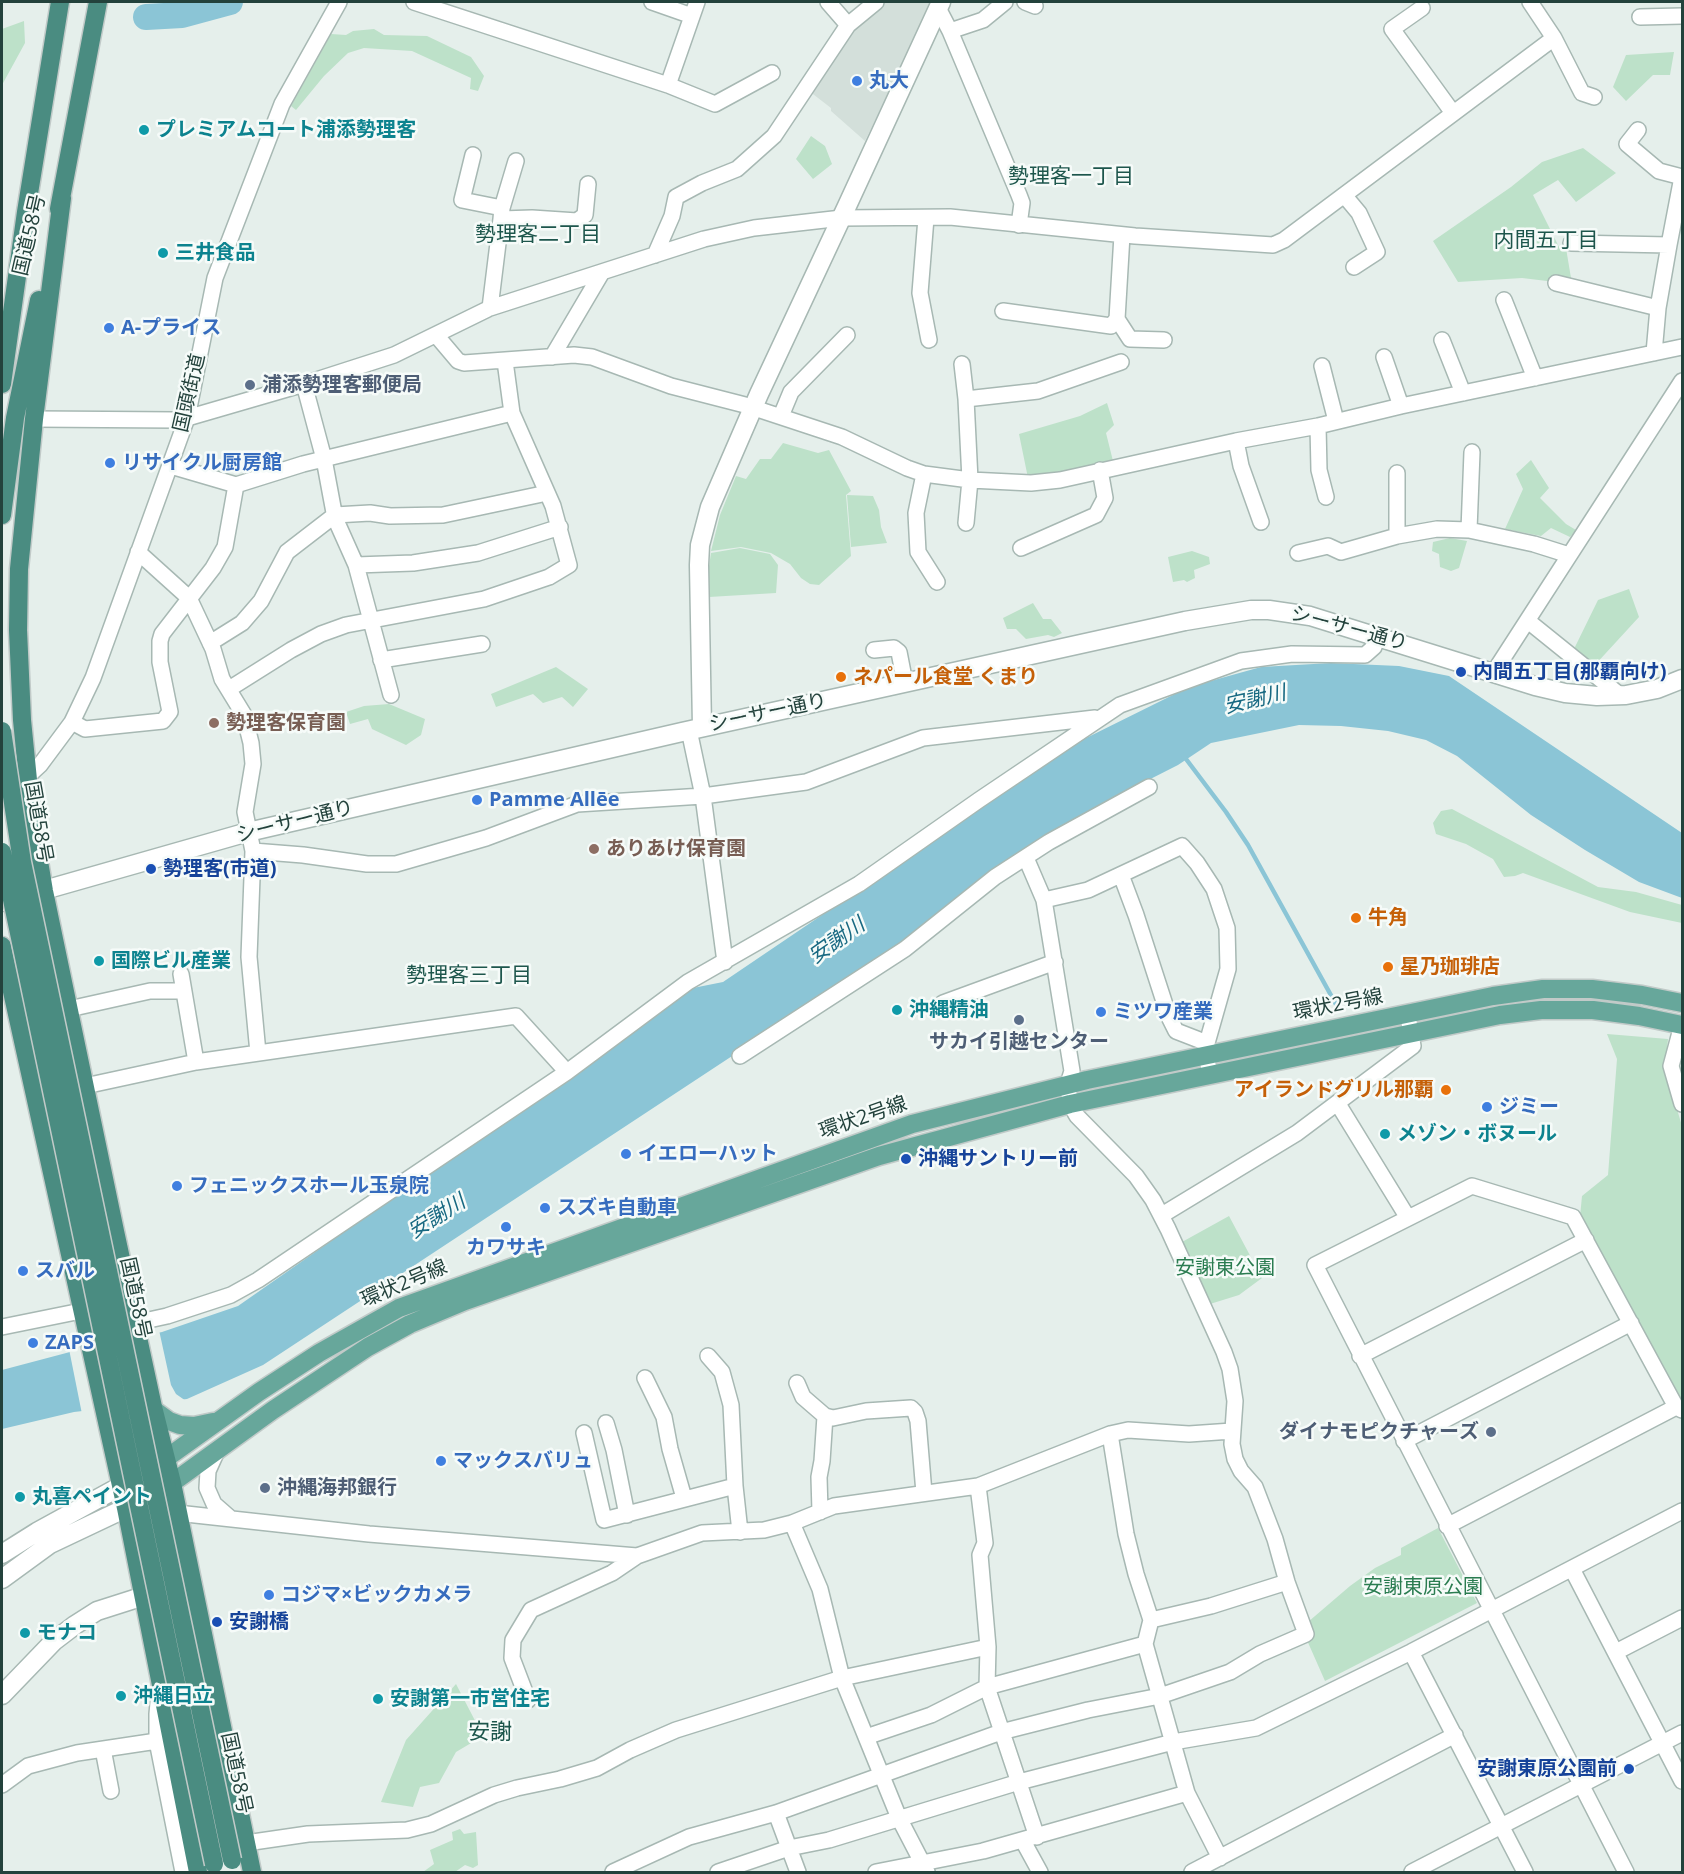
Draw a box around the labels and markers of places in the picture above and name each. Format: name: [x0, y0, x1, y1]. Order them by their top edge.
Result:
place label: 丸大: [869, 69, 909, 93]
marker: 丸大: [850, 74, 864, 88]
place label: プレミアムコート浦添勢理客: [156, 118, 416, 142]
marker: プレミアムコート浦添勢理客: [137, 123, 151, 137]
place label: 三井食品: [175, 241, 255, 265]
marker: 三井食品: [156, 246, 170, 260]
place label: A-プライス: [121, 316, 221, 340]
marker: A-プライス: [102, 321, 116, 335]
place label: 浦添勢理客郵便局: [262, 373, 422, 397]
marker: 浦添勢理客郵便局: [243, 378, 257, 392]
place label: リサイクル厨房館: [122, 451, 282, 475]
marker: リサイクル厨房館: [103, 456, 117, 470]
place label: 内間五丁目(那覇向け): [1473, 660, 1667, 684]
place label: ネパール食堂 くまり: [853, 665, 1038, 689]
marker: 内間五丁目(那覇向け): [1454, 665, 1468, 679]
marker: ネパール食堂 くまり: [834, 670, 848, 684]
place label: 勢理客保育園: [226, 711, 346, 735]
marker: 勢理客保育園: [207, 716, 221, 730]
place label: Pamme Allēe: [489, 788, 620, 812]
marker: Pamme Allēe: [470, 793, 484, 807]
place label: ありあけ保育園: [606, 837, 746, 861]
marker: ありあけ保育園: [587, 842, 601, 856]
place label: 勢理客(市道): [163, 857, 277, 881]
marker: 勢理客(市道): [144, 862, 158, 876]
place label: 牛角: [1368, 906, 1408, 930]
marker: 牛角: [1349, 911, 1363, 925]
place label: 国際ビル産業: [111, 949, 231, 973]
marker: 国際ビル産業: [92, 954, 106, 968]
place label: 星乃珈琲店: [1400, 955, 1500, 979]
marker: 星乃珈琲店: [1381, 960, 1395, 974]
place label: 沖縄精油: [909, 998, 989, 1022]
place label: ミツワ産業: [1113, 1000, 1213, 1024]
marker: 沖縄精油: [890, 1003, 904, 1017]
marker: ミツワ産業: [1094, 1005, 1108, 1019]
marker: サカイ引越センター: [1012, 1013, 1026, 1027]
place label: サカイ引越センター: [929, 1030, 1109, 1054]
place label: アイランドグリル那覇: [1234, 1078, 1434, 1102]
marker: アイランドグリル那覇: [1439, 1083, 1453, 1097]
place label: ジミー: [1499, 1095, 1559, 1119]
marker: ジミー: [1480, 1100, 1494, 1114]
place label: メゾン・ボヌール: [1397, 1122, 1557, 1146]
marker: メゾン・ボヌール: [1378, 1127, 1392, 1141]
place label: イエローハット: [638, 1142, 778, 1166]
marker: イエローハット: [619, 1147, 633, 1161]
place label: 沖縄サントリー前: [918, 1147, 1078, 1171]
marker: 沖縄サントリー前: [899, 1152, 913, 1166]
place label: フェニックスホール玉泉院: [189, 1174, 429, 1198]
marker: フェニックスホール玉泉院: [170, 1179, 184, 1193]
place label: スズキ自動車: [557, 1196, 677, 1220]
marker: スズキ自動車: [538, 1201, 552, 1215]
marker: カワサキ: [499, 1220, 513, 1234]
place label: カワサキ: [466, 1236, 546, 1260]
place label: スバル: [35, 1259, 95, 1283]
marker: スバル: [16, 1264, 30, 1278]
place label: ZAPS: [45, 1331, 94, 1355]
marker: ZAPS: [26, 1336, 40, 1350]
place label: ダイナモピクチャーズ: [1279, 1420, 1479, 1444]
marker: ダイナモピクチャーズ: [1484, 1425, 1498, 1439]
place label: マックスバリュ: [453, 1449, 593, 1473]
marker: マックスバリュ: [434, 1454, 448, 1468]
place label: 沖縄海邦銀行: [277, 1476, 397, 1500]
marker: 沖縄海邦銀行: [258, 1481, 272, 1495]
place label: 丸喜ペイント: [32, 1485, 152, 1509]
marker: 丸喜ペイント: [13, 1490, 27, 1504]
place label: コジマ×ビックカメラ: [281, 1583, 472, 1607]
marker: コジマ×ビックカメラ: [262, 1588, 276, 1602]
place label: 安謝橋: [229, 1610, 289, 1634]
marker: 安謝橋: [210, 1615, 224, 1629]
place label: モナコ: [37, 1621, 97, 1645]
marker: モナコ: [18, 1626, 32, 1640]
place label: 沖縄日立: [133, 1684, 213, 1708]
place label: 安謝第一市営住宅: [390, 1687, 550, 1711]
marker: 沖縄日立: [114, 1689, 128, 1703]
marker: 安謝第一市営住宅: [371, 1692, 385, 1706]
place label: 安謝東原公園前: [1477, 1757, 1617, 1781]
marker: 安謝東原公園前: [1622, 1762, 1636, 1776]

